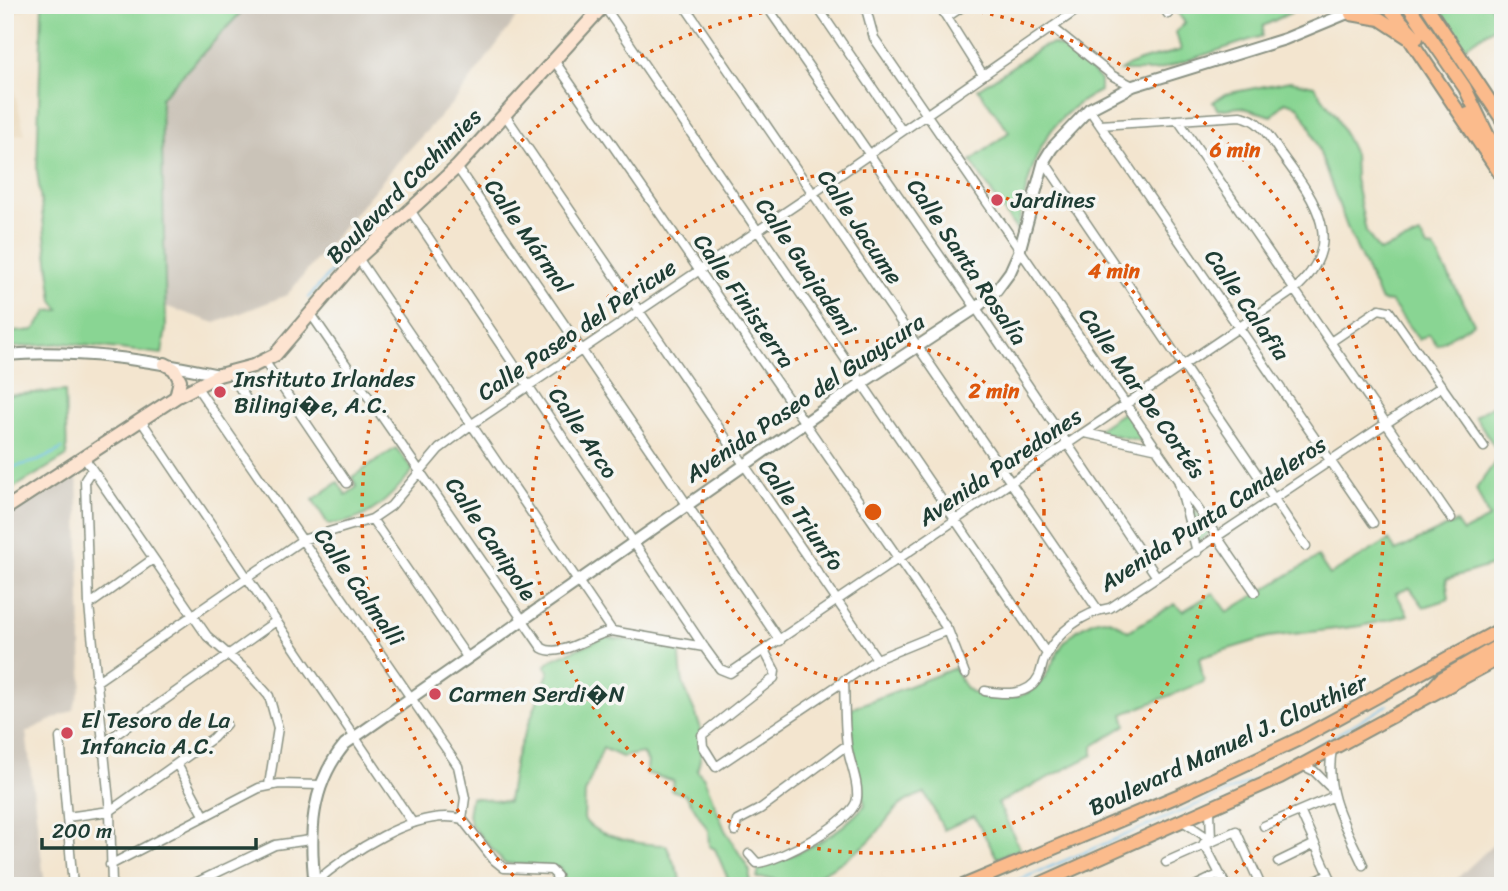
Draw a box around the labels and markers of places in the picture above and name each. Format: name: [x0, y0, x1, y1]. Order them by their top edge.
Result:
place label: Jardines: [1010, 180, 1096, 221]
marker: Jardines: [989, 192, 1005, 208]
place label: Instituto Irlandes Bilingi�e, A.C.: [233, 359, 415, 426]
marker: Instituto Irlandes Bilingi�e, A.C.: [212, 384, 228, 400]
centre of rings: [861, 500, 885, 524]
place label: Carmen Serdi�N: [449, 674, 625, 715]
marker: Carmen Serdi�N: [427, 686, 443, 702]
place label: El Tesoro de La Infancia A.C.: [80, 700, 230, 767]
marker: El Tesoro de La Infancia A.C.: [59, 725, 75, 741]

